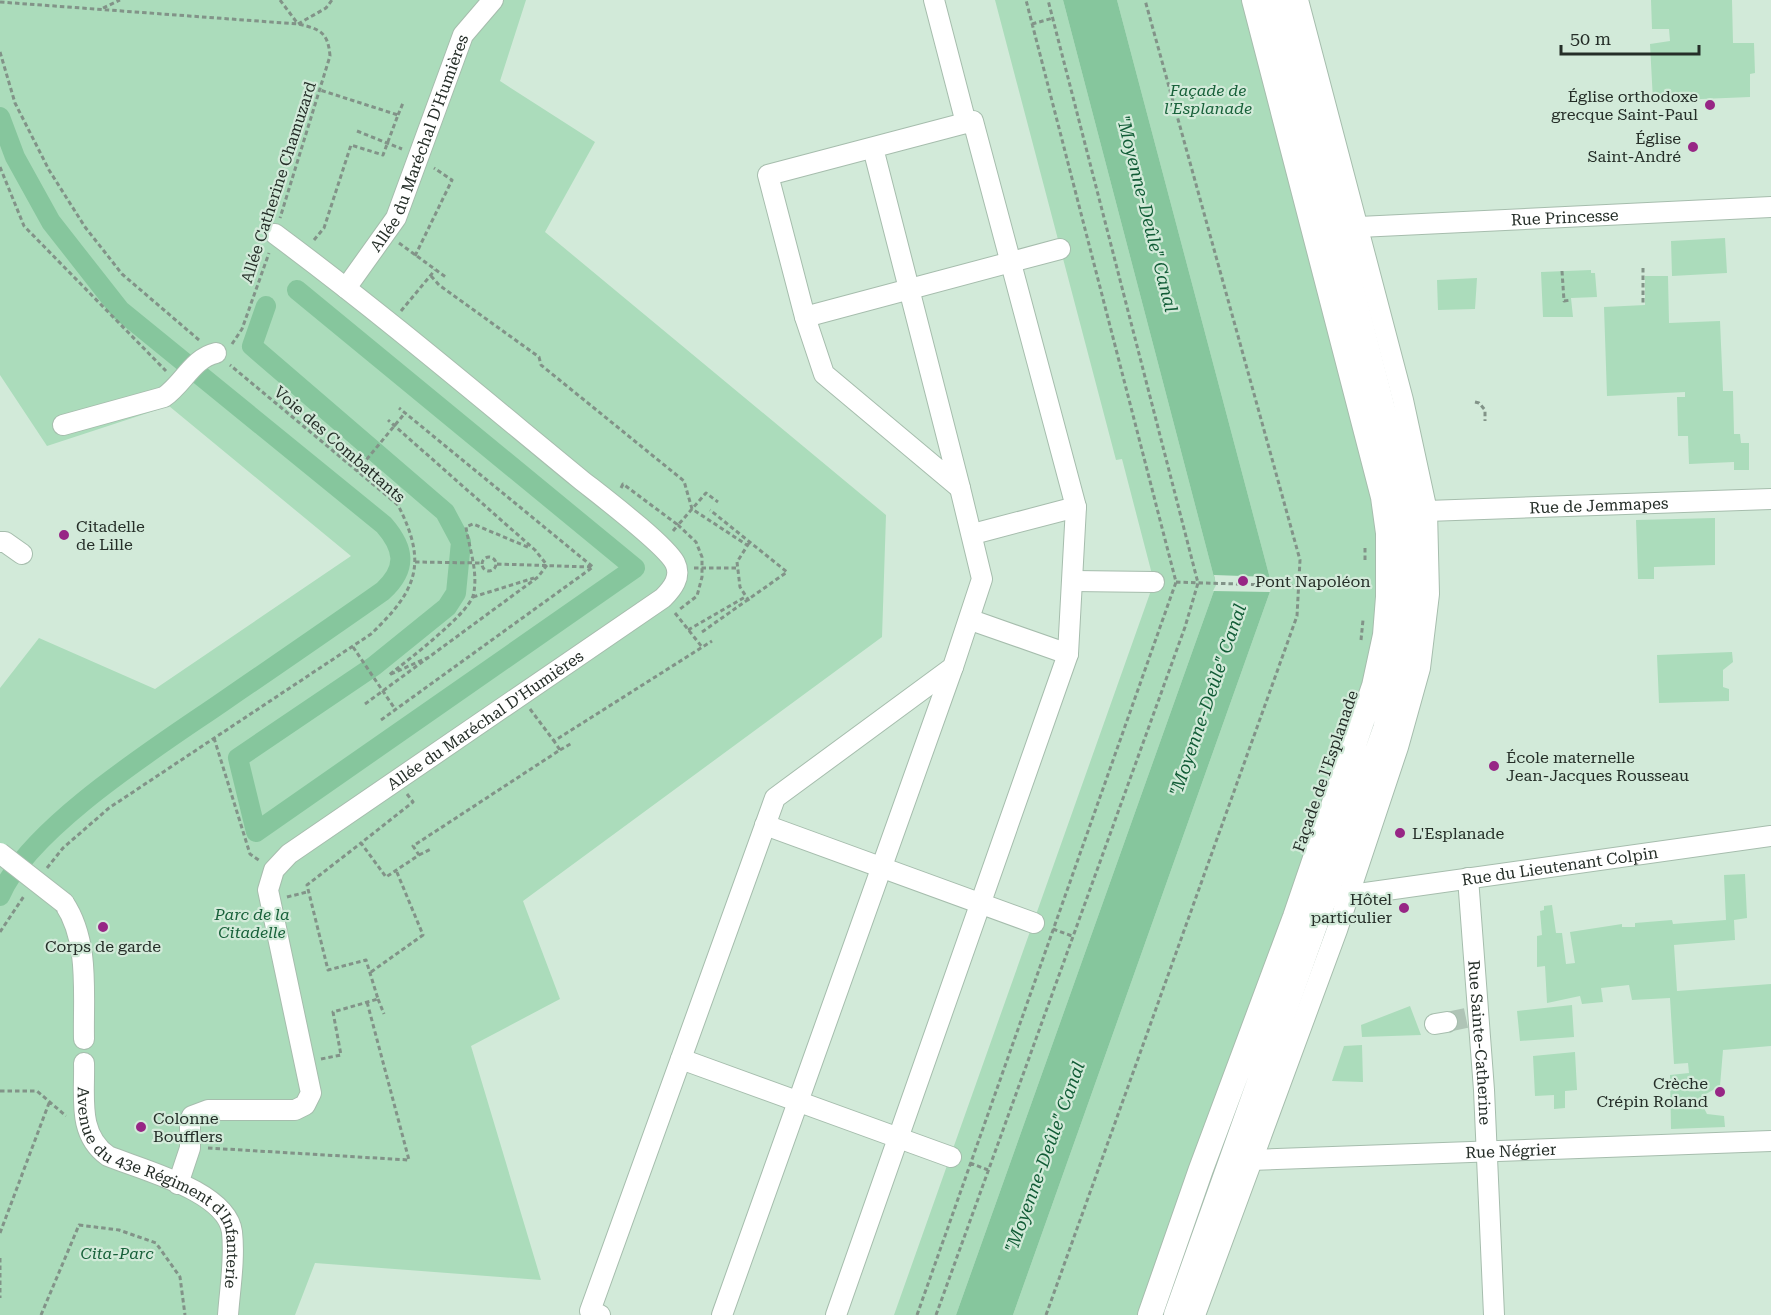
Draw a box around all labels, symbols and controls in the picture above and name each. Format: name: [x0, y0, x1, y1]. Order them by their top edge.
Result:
scale bar: [1561, 18, 1699, 56]
text: 50 m: [1570, 28, 1611, 49]
street label: Allée du Maréchal D'Humières: [366, 32, 472, 255]
street label: Allée Catherine Chamuzard: [237, 79, 320, 285]
park label: Façade de l'Esplanade: [1164, 81, 1252, 118]
place label: Église orthodoxe grecque Saint-Paul: [1551, 87, 1698, 124]
marker: Église orthodoxe grecque Saint-Paul: [1703, 98, 1717, 112]
water label: "Moyenne-Deûle" Canal: [1113, 114, 1182, 314]
place label: Église Saint-André: [1588, 129, 1681, 166]
marker: Église Saint-André: [1686, 140, 1700, 154]
street label: Rue Princesse: [1511, 205, 1619, 230]
street label: Voie des Combattants: [270, 382, 409, 507]
street label: Rue de Jemmapes: [1529, 494, 1669, 517]
place label: Citadelle de Lille: [76, 517, 145, 554]
marker: Citadelle de Lille: [57, 528, 71, 542]
place label: Pont Napoléon: [1255, 572, 1371, 591]
marker: Pont Napoléon: [1236, 574, 1250, 588]
water label: "Moyenne-Deûle" Canal: [1165, 601, 1250, 798]
street label: Allée du Maréchal D'Humières: [384, 646, 587, 794]
street label: Façade de l'Esplanade: [1289, 688, 1362, 854]
place label: École maternelle Jean-Jacques Rousseau: [1506, 748, 1689, 785]
marker: École maternelle Jean-Jacques Rousseau: [1487, 759, 1501, 773]
place label: L'Esplanade: [1412, 824, 1504, 843]
marker: L'Esplanade: [1393, 826, 1407, 840]
street label: Rue du Lieutenant Colpin: [1461, 843, 1659, 889]
place label: Hôtel particulier: [1311, 890, 1392, 927]
marker: Hôtel particulier: [1397, 901, 1411, 915]
park label: Parc de la Citadelle: [213, 905, 290, 942]
marker: Corps de garde: [96, 920, 110, 934]
place label: Corps de garde: [45, 937, 161, 956]
street label: Rue Sainte-Catherine: [1464, 959, 1495, 1126]
water label: "Moyenne-Deûle" Canal: [1000, 1059, 1089, 1255]
place label: Crèche Crépin Roland: [1596, 1074, 1708, 1111]
marker: Crèche Crépin Roland: [1713, 1085, 1727, 1099]
street label: Avenue du 43e Régiment d'Infanterie: [74, 1087, 242, 1290]
place label: Colonne Boufflers: [153, 1109, 223, 1146]
marker: Colonne Boufflers: [134, 1120, 148, 1134]
street label: Rue Négrier: [1465, 1140, 1557, 1162]
park label: Cita-Parc: [80, 1244, 154, 1263]

